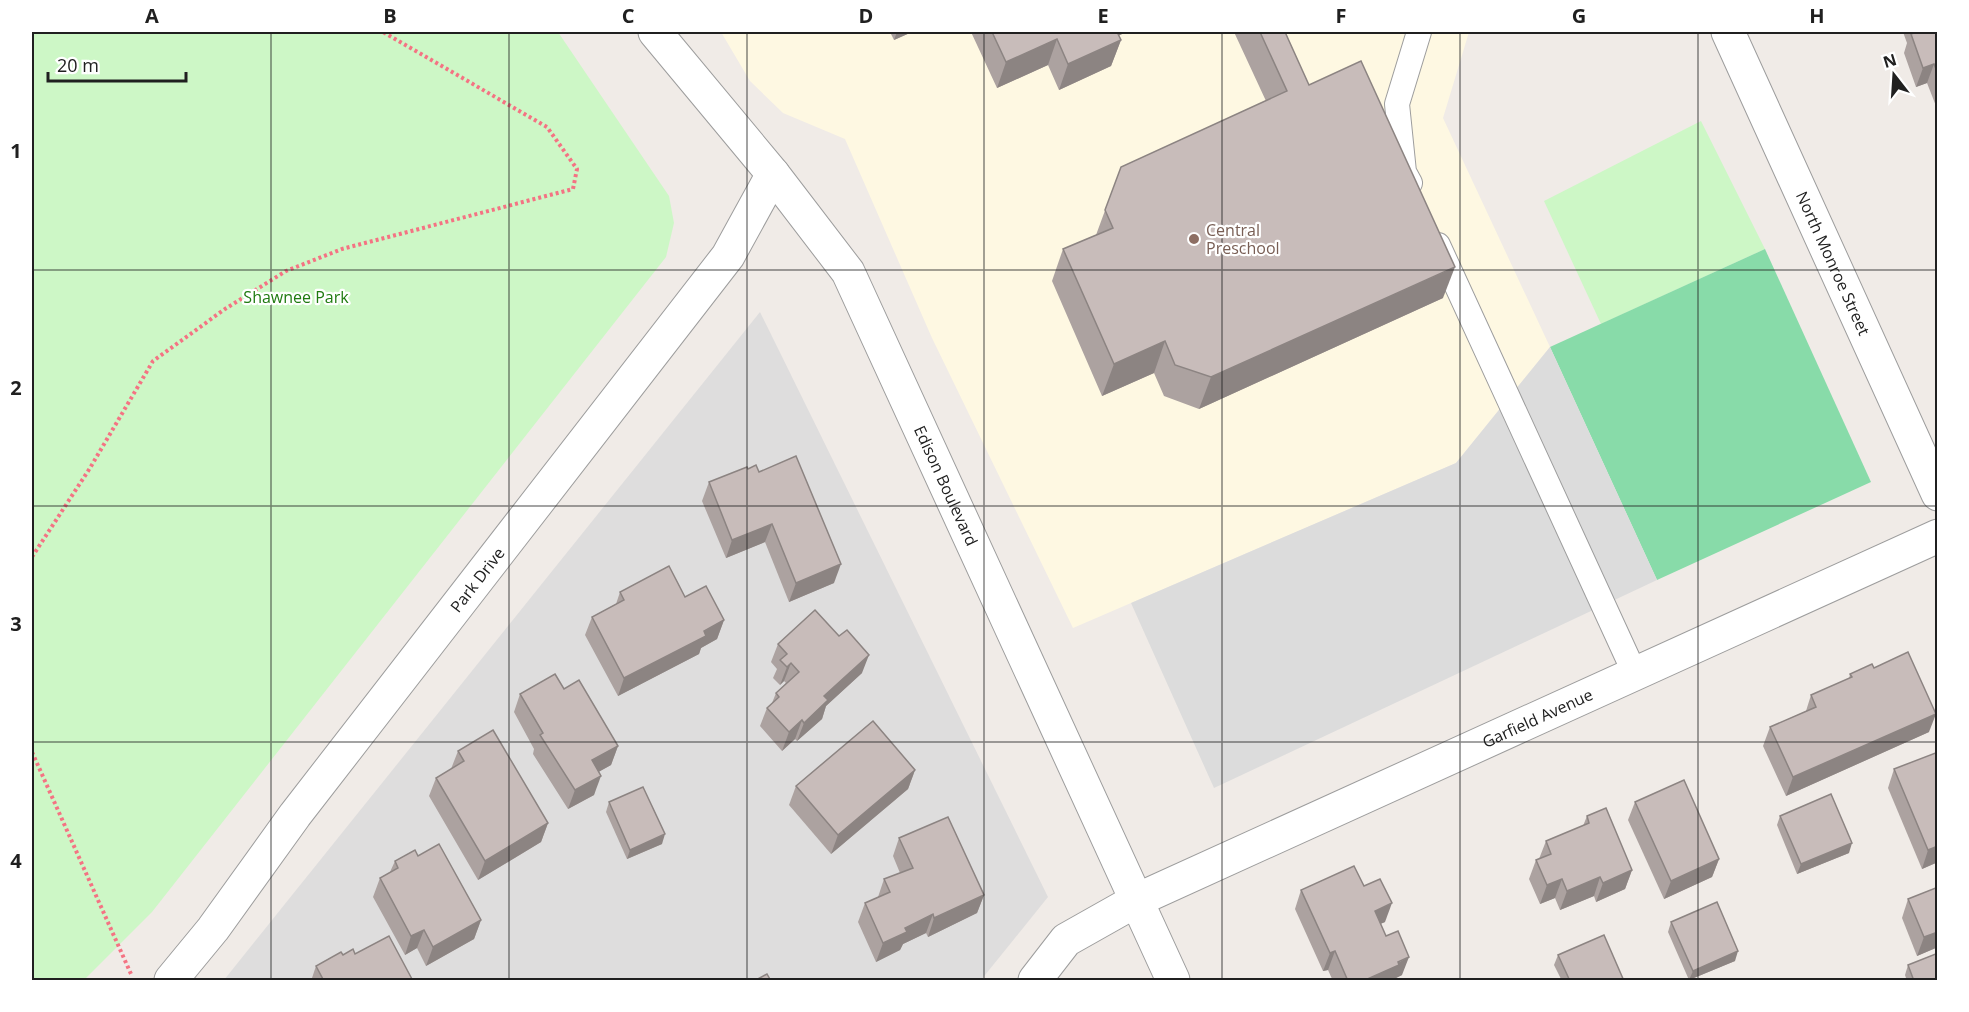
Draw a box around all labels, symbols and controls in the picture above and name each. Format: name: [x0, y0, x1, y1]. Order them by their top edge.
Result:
text: A: [145, 2, 159, 29]
text: B: [383, 2, 397, 29]
text: C: [622, 2, 635, 29]
text: D: [859, 2, 873, 29]
text: E: [1097, 2, 1109, 29]
text: F: [1336, 2, 1346, 29]
text: G: [1572, 2, 1586, 29]
text: H: [1809, 2, 1825, 29]
scale bar: [48, 45, 186, 83]
north arrow: [1864, 45, 1924, 105]
text: N: [1880, 48, 1899, 73]
text: 20 m: [57, 53, 99, 77]
text: 1: [10, 137, 22, 164]
street label: North Monroe Street: [1791, 188, 1875, 339]
place label: Central Preschool: [1206, 219, 1280, 259]
marker: Central Preschool: [1187, 232, 1201, 246]
park label: Shawnee Park: [243, 286, 349, 308]
text: 2: [10, 374, 22, 401]
street label: Edison Boulevard: [909, 422, 983, 549]
street label: Park Drive: [445, 543, 509, 617]
text: 3: [10, 610, 22, 637]
street label: Garfield Avenue: [1479, 683, 1596, 753]
text: 4: [10, 847, 22, 874]

